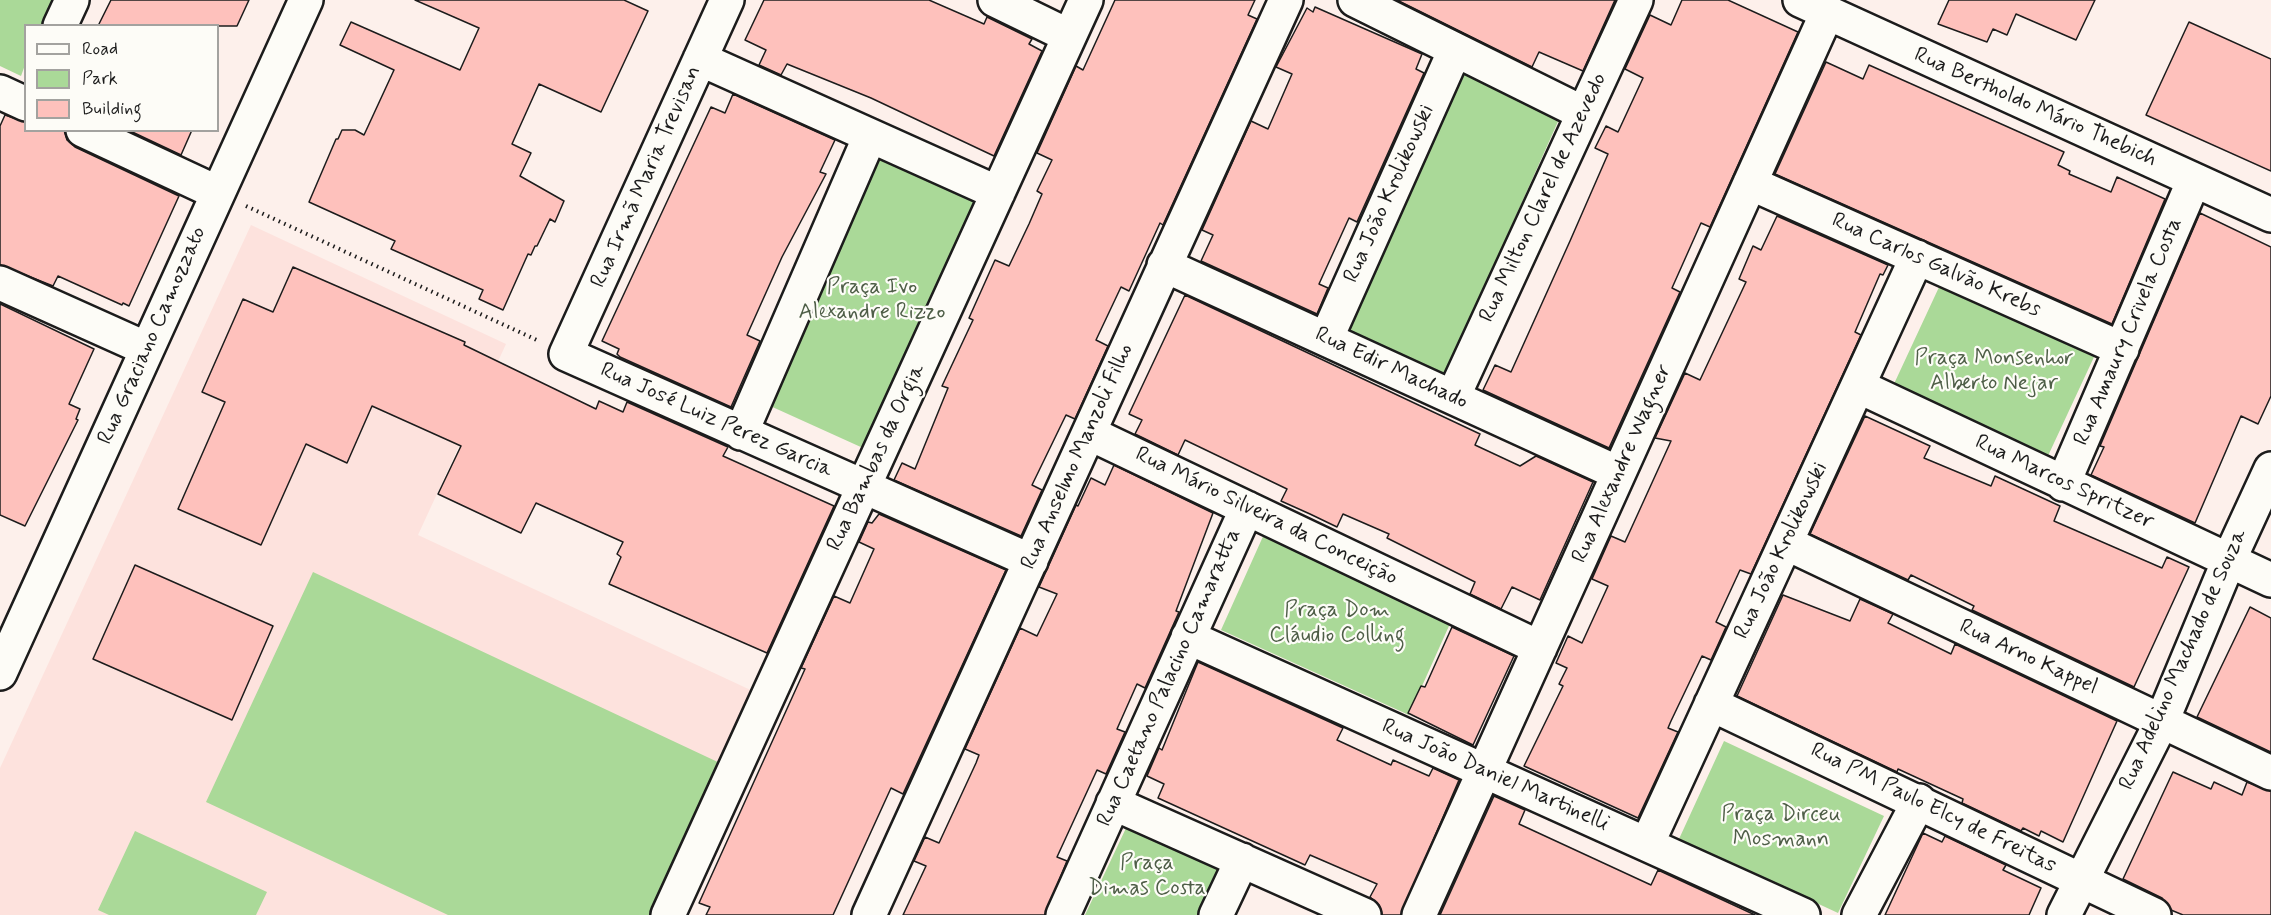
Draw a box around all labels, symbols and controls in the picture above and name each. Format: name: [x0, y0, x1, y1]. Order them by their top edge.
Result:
legend: [24, 24, 219, 132]
text: Road: [82, 37, 118, 61]
street label: Rua Bertholdo Mário Thebich: [1910, 43, 2160, 173]
street label: Rua Irmã Maria Trevisan: [586, 62, 708, 292]
text: Park: [82, 67, 118, 91]
street label: Rua Milton Clarel de Azevedo: [1475, 69, 1613, 327]
text: Building: [82, 97, 142, 121]
street label: Rua João Krolikowski: [1339, 101, 1441, 287]
street label: Rua Carlos Galvão Krebs: [1827, 208, 2045, 324]
street label: Rua Amaury Crivela Costa: [2069, 214, 2189, 450]
street label: Rua Graciano Camozzato: [93, 223, 213, 449]
park label: Praça Ivo Alexandre Rizzo: [799, 275, 945, 326]
street label: Rua Edir Machado: [1310, 322, 1472, 416]
street label: Rua Anselmo Manzoli Filho: [1016, 340, 1140, 574]
park label: Praça Monsenhor Alberto Nejar: [1914, 346, 2074, 398]
street label: Rua José Luiz Perez Garcia: [596, 358, 836, 484]
street label: Rua Bambas da Orgia: [822, 360, 932, 556]
street label: Rua Alexandre Wagner: [1567, 361, 1679, 567]
street label: Rua Marcos Spritzer: [1970, 430, 2158, 536]
street label: Rua Mário Silveira da Conceição: [1130, 442, 1402, 592]
street label: Rua João Krolikowski: [1729, 458, 1835, 644]
street label: Rua Caetano Palacino Camaratta: [1092, 525, 1248, 831]
street label: Rua Adelino Machado de Souza: [2114, 525, 2254, 795]
park label: Praça Dom Cláudio Colling: [1269, 598, 1405, 650]
street label: Rua Arno Kappel: [1955, 614, 2101, 702]
street label: Rua João Daniel Martinelli: [1377, 714, 1613, 838]
street label: Rua PM Paulo Elcy de Freitas: [1806, 738, 2060, 880]
park label: Praça Dirceu Mosmann: [1721, 802, 1841, 854]
park label: Praça Dimas Costa: [1088, 851, 1206, 902]

